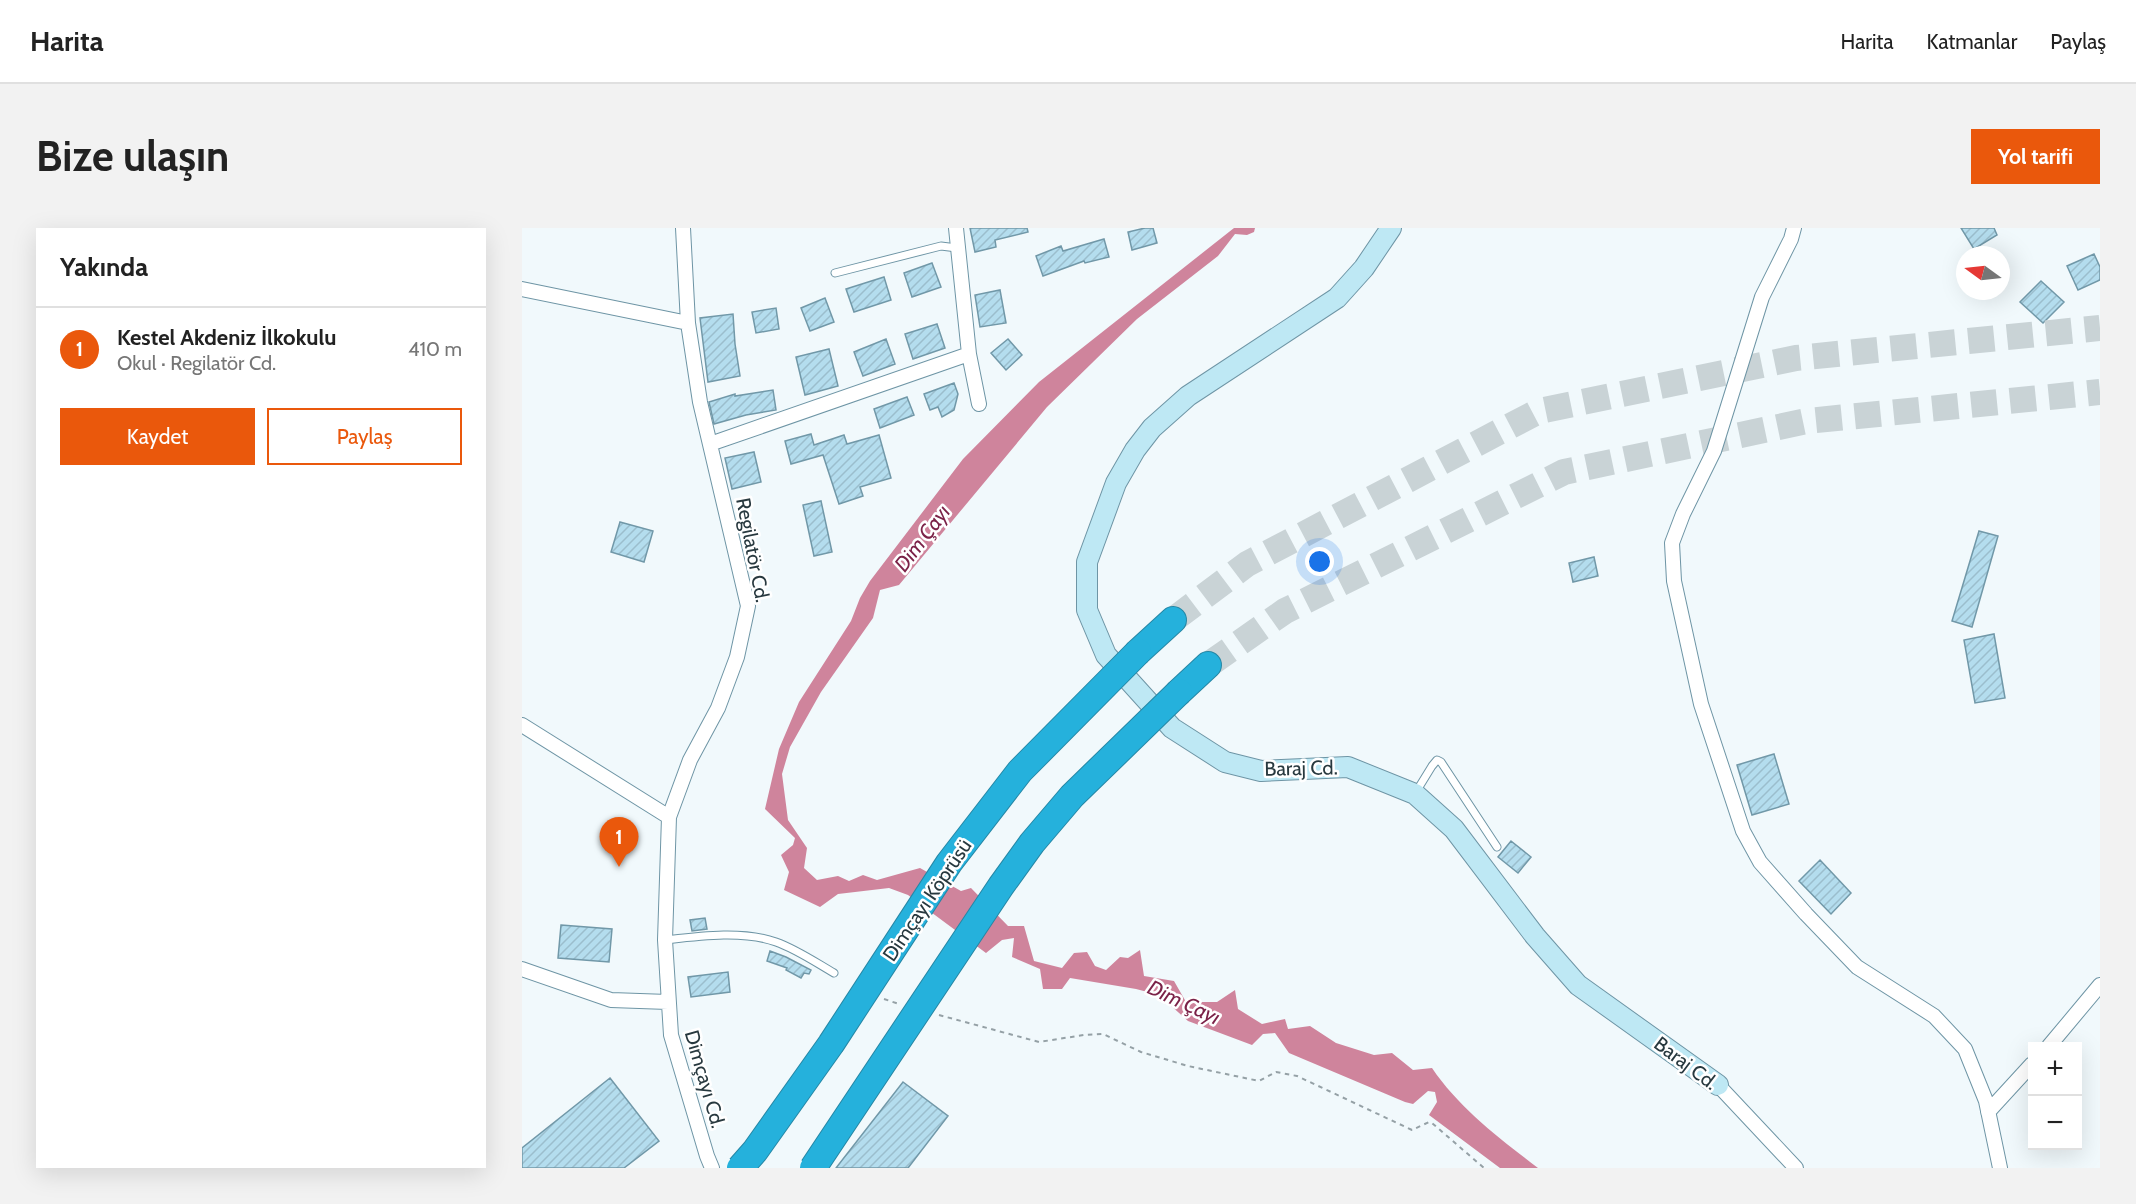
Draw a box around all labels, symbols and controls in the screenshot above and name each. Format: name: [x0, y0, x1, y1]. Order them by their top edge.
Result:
text: Harita: [30, 24, 104, 58]
text: Harita: [1841, 29, 1894, 54]
text: Katmanlar: [1927, 29, 2017, 54]
text: Paylaş: [2050, 29, 2106, 54]
button: Yol tarifi: [1971, 129, 2100, 184]
text: Bize ulaşın: [36, 130, 229, 182]
north arrow: [1956, 246, 2010, 300]
text: Yakında: [60, 251, 148, 283]
text: Kestel Akdeniz İlkokulu: [117, 324, 336, 351]
text: 1: [76, 337, 83, 361]
text: 410 m: [408, 337, 462, 361]
text: Okul · Regilatör Cd.: [117, 351, 276, 375]
button: Kaydet: [60, 408, 255, 465]
button: Paylaş: [267, 408, 462, 465]
street label: Regilatör Cd.: [731, 496, 775, 604]
water label: Dim Çayı: [889, 500, 955, 576]
your location: [1305, 547, 1334, 576]
street label: Baraj Cd.: [1264, 755, 1338, 781]
pin: 1: [600, 818, 638, 867]
street label: Dimçayı Köprüsü: [877, 835, 977, 965]
water label: Dim Çayı: [1144, 974, 1224, 1030]
street label: Dimçayı Cd.: [680, 1027, 730, 1131]
street label: Baraj Cd.: [1649, 1031, 1723, 1095]
map controls: [2028, 1042, 2082, 1150]
button: +: [2028, 1042, 2082, 1096]
button: −: [2028, 1096, 2082, 1150]

